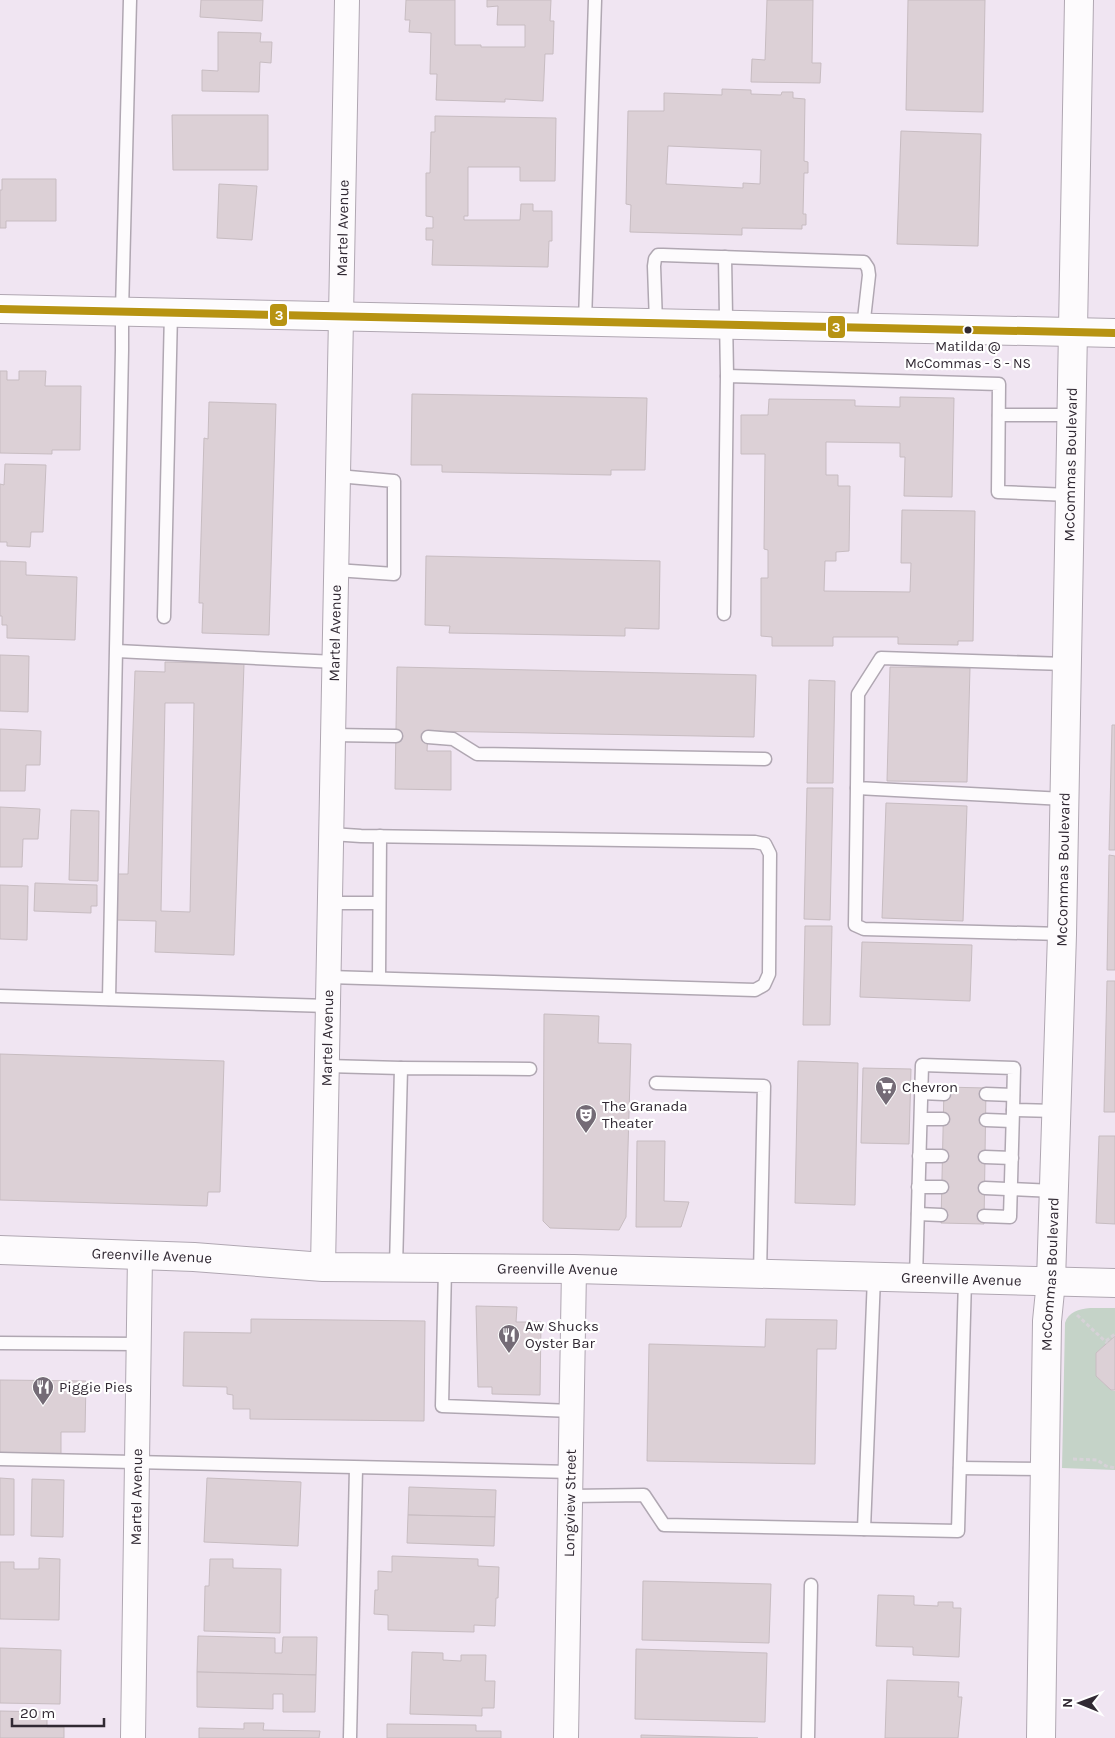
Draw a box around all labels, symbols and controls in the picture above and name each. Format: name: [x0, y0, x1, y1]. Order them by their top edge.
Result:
street label: Martel Avenue: [333, 180, 353, 277]
line badge: 3: [269, 303, 288, 327]
text: 3: [275, 307, 283, 324]
line badge: 3: [827, 315, 846, 339]
text: 3: [832, 319, 840, 336]
marker: Matilda @ McCommas - S - NS: [963, 325, 973, 335]
place label: Matilda @ McCommas - S - NS: [905, 338, 1031, 372]
street label: McCommas Boulevard: [1060, 387, 1081, 542]
street label: Martel Avenue: [325, 584, 345, 682]
street label: McCommas Boulevard: [1053, 792, 1074, 947]
street label: Martel Avenue: [317, 989, 337, 1087]
supermarket icon: Chevron: [874, 1075, 898, 1106]
place label: Chevron: [902, 1078, 958, 1096]
place label: The Granada Theater: [602, 1097, 688, 1132]
theatre icon: The Granada Theater: [574, 1103, 598, 1134]
street label: McCommas Boulevard: [1038, 1197, 1063, 1351]
street label: Greenville Avenue: [91, 1244, 213, 1267]
street label: Greenville Avenue: [497, 1259, 618, 1279]
street label: Greenville Avenue: [901, 1268, 1022, 1290]
place label: Aw Shucks Oyster Bar: [525, 1317, 599, 1352]
restaurant icon: Aw Shucks Oyster Bar: [497, 1323, 521, 1354]
restaurant icon: Piggie Pies: [31, 1375, 55, 1406]
place label: Piggie Pies: [59, 1378, 133, 1396]
street label: Martel Avenue: [127, 1448, 146, 1546]
street label: Longview Street: [560, 1448, 580, 1557]
north arrow: [1055, 1678, 1105, 1728]
scale bar: [12, 1696, 105, 1728]
text: N: [1059, 1698, 1076, 1708]
text: 20 m: [20, 1704, 55, 1722]

